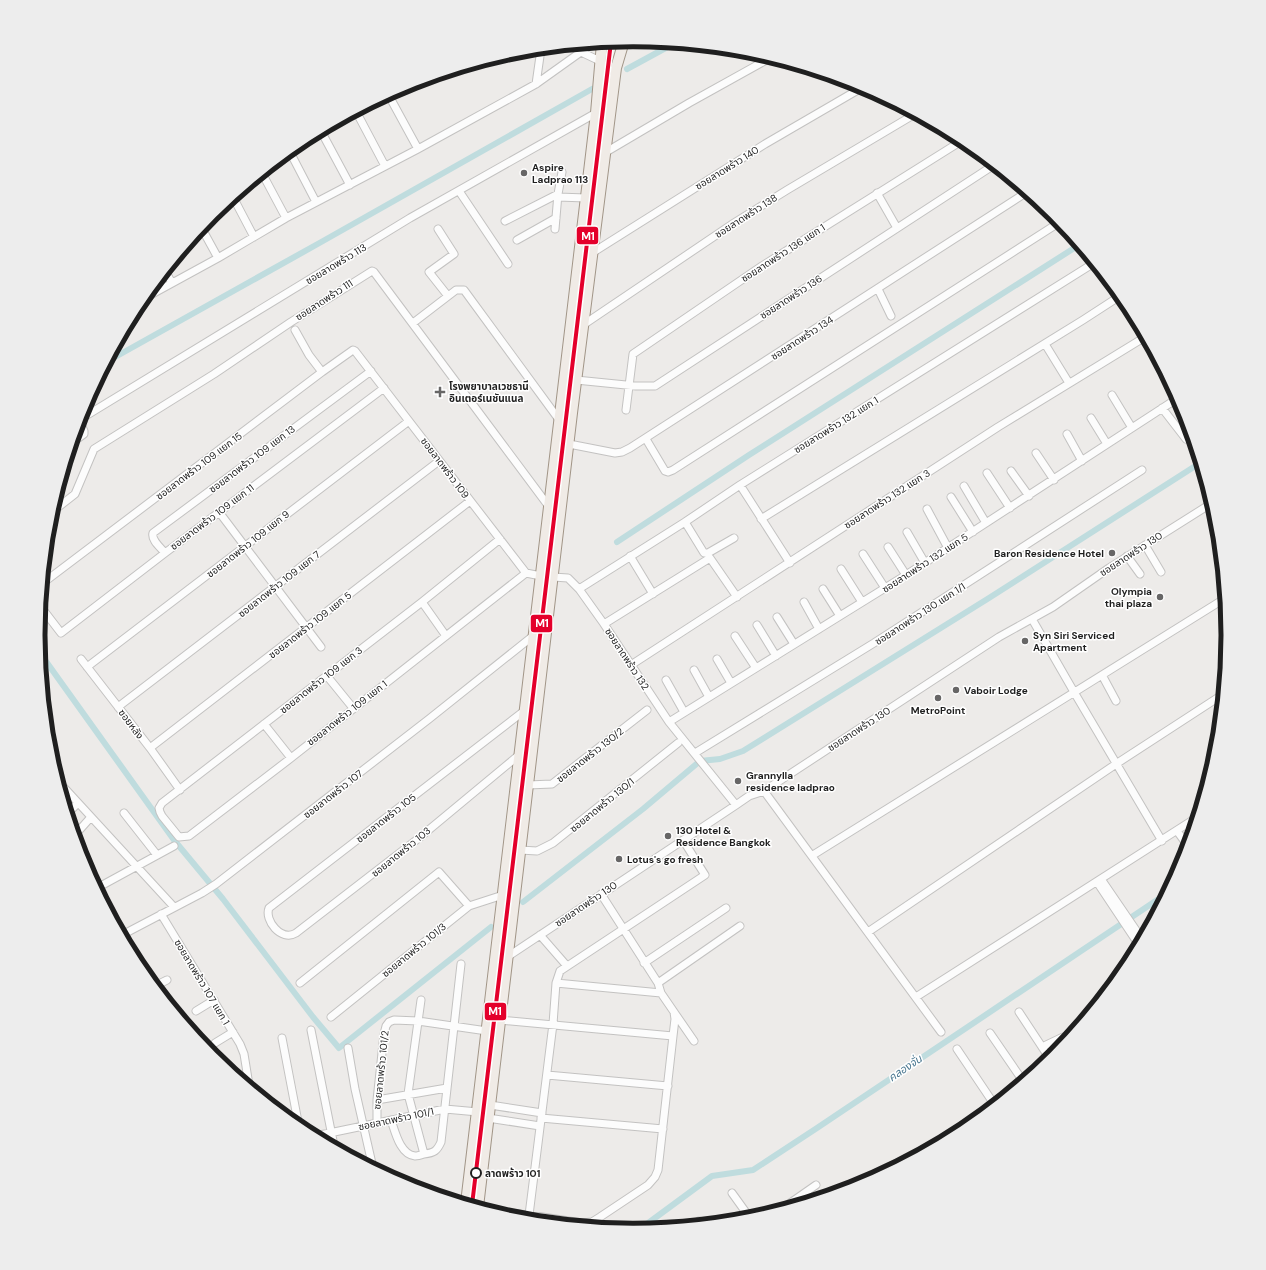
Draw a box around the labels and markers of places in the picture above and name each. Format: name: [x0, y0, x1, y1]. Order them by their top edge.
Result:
place label: Aspire Ladprao 113: [532, 161, 588, 186]
marker: Aspire Ladprao 113: [519, 168, 529, 178]
place label: โรงพยาบาลเวชธานี อินเตอร์เนชันแนล: [449, 380, 529, 405]
marker: โรงพยาบาลเวชธานี อินเตอร์เนชันแนล: [434, 386, 446, 398]
place label: Baron Residence Hotel: [994, 547, 1104, 560]
marker: Baron Residence Hotel: [1107, 548, 1117, 558]
place label: Olympia thai plaza: [1105, 585, 1152, 610]
marker: Olympia thai plaza: [1155, 592, 1165, 602]
place label: Syn Siri Serviced Apartment: [1033, 629, 1115, 654]
marker: Syn Siri Serviced Apartment: [1020, 636, 1030, 646]
place label: Vaboir Lodge: [964, 684, 1028, 697]
marker: Vaboir Lodge: [951, 685, 961, 695]
marker: MetroPoint: [933, 693, 943, 703]
place label: MetroPoint: [911, 704, 965, 717]
place label: Grannylla residence ladprao: [746, 769, 835, 794]
marker: Grannylla residence ladprao: [733, 776, 743, 786]
place label: 130 Hotel & Residence Bangkok: [676, 824, 771, 849]
marker: 130 Hotel & Residence Bangkok: [663, 831, 673, 841]
place label: Lotus's go fresh: [627, 853, 703, 866]
marker: Lotus's go fresh: [614, 854, 624, 864]
marker: ลาดพร้าว 101: [470, 1167, 482, 1179]
place label: ลาดพร้าว 101: [485, 1167, 540, 1180]

